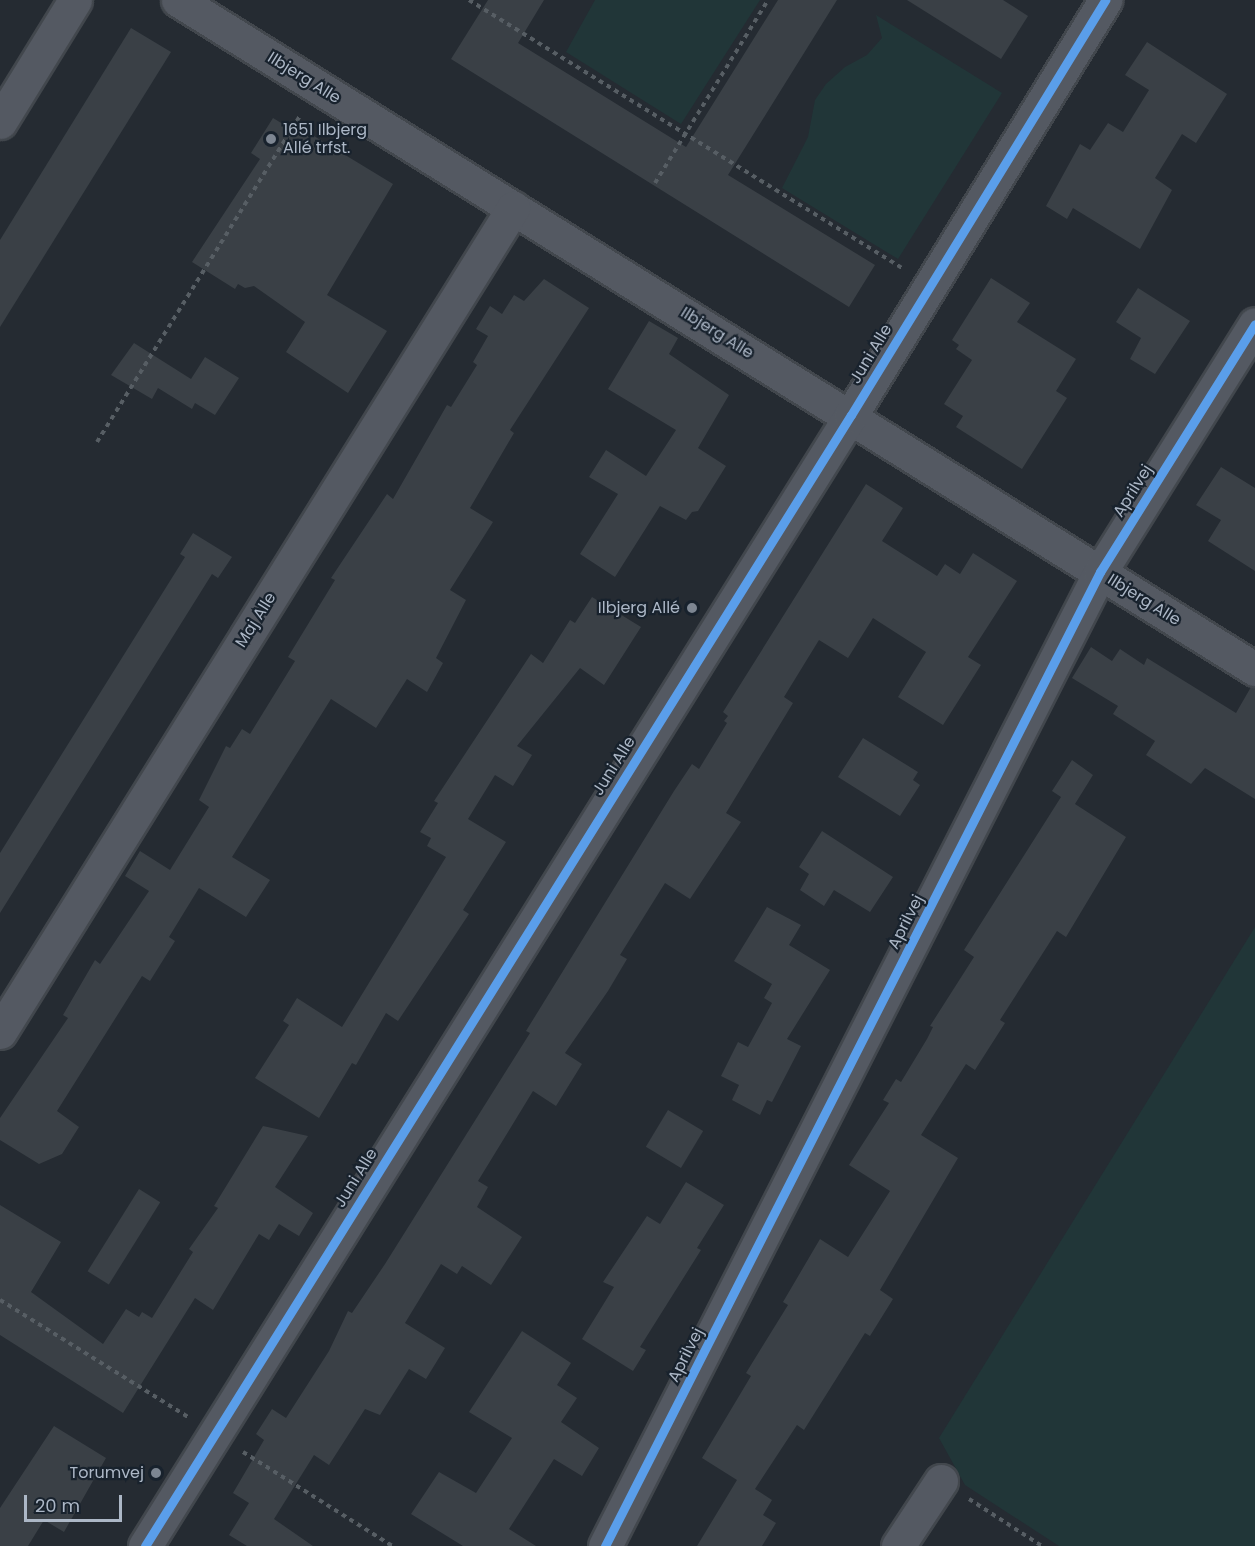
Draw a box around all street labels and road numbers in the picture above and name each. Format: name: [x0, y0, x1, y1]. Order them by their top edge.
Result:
street label: Ilbjerg Alle: [264, 48, 344, 108]
street label: Ilbjerg Alle: [677, 303, 757, 363]
street label: Juni Alle: [846, 321, 896, 387]
street label: Aprilvej: [1109, 461, 1157, 521]
street label: Ilbjerg Alle: [1104, 570, 1184, 630]
street label: Maj Alle: [232, 589, 280, 651]
street label: Juni Alle: [588, 733, 640, 799]
street label: Aprilvej: [884, 892, 928, 952]
street label: Juni Alle: [330, 1145, 382, 1211]
street label: Aprilvej: [664, 1325, 708, 1385]

